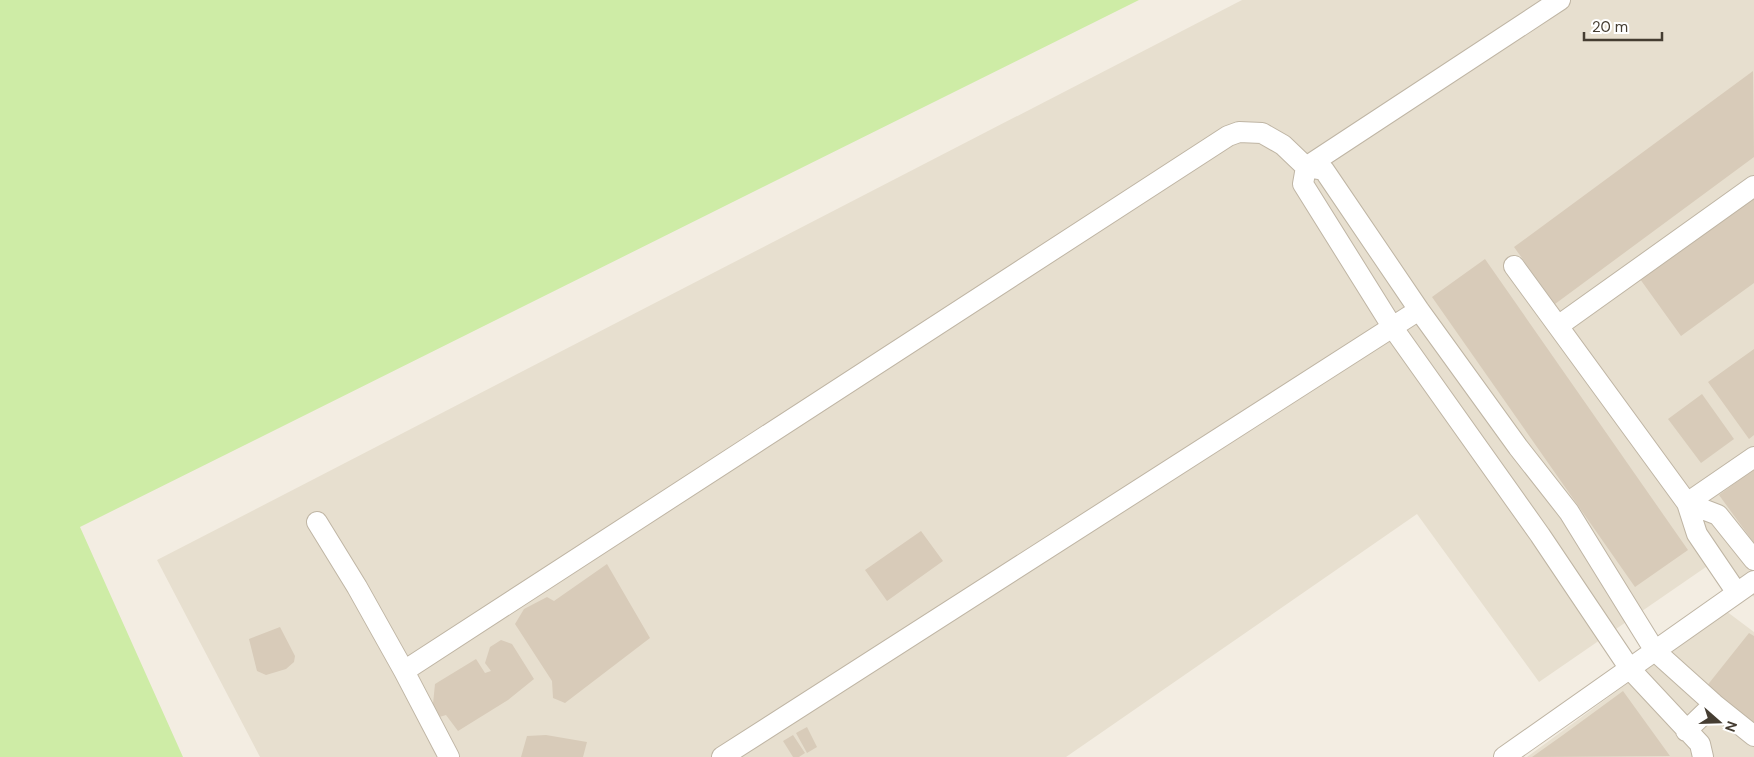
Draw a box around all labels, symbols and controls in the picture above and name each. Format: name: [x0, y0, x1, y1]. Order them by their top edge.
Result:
scale bar: [1584, 10, 1662, 42]
text: 20 m: [1592, 17, 1628, 37]
north arrow: [1694, 697, 1744, 747]
text: N: [1721, 719, 1741, 734]

